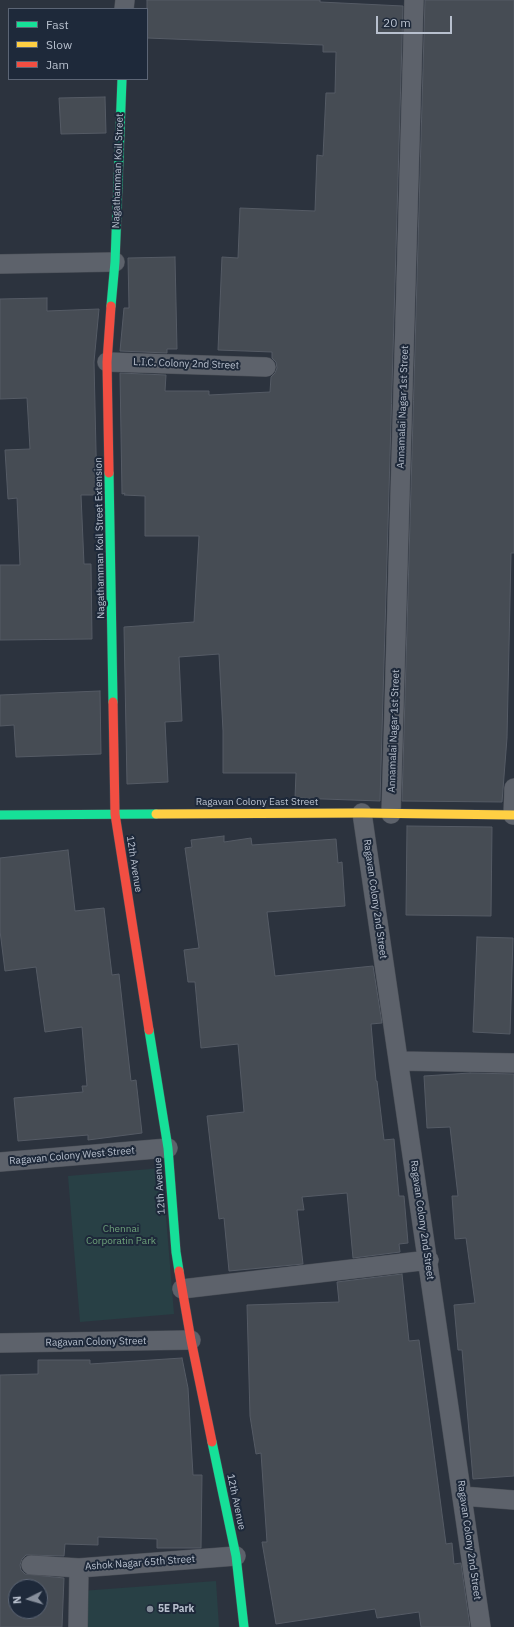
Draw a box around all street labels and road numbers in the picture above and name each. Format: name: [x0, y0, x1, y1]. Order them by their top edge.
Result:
street label: Nagathamman Koil Street: [110, 113, 126, 229]
street label: Annamalai Nagar 1st Street: [395, 345, 411, 469]
street label: L.I.C. Colony 2nd Street: [133, 356, 239, 372]
street label: Nagathamman Koil Street Extension: [93, 457, 107, 619]
street label: Annamalai Nagar 1st Street: [386, 669, 402, 793]
street label: Ragavan Colony East Street: [196, 796, 318, 808]
street label: 12th Avenue: [124, 835, 144, 893]
street label: Ragavan Colony 2nd Street: [361, 838, 389, 960]
street label: Ragavan Colony West Street: [9, 1145, 135, 1167]
street label: 12th Avenue: [152, 1157, 168, 1215]
street label: Ragavan Colony 2nd Street: [408, 1159, 436, 1281]
street label: Ragavan Colony Street: [45, 1335, 147, 1349]
street label: 12th Avenue: [224, 1473, 248, 1531]
street label: Ragavan Colony 2nd Street: [455, 1479, 483, 1601]
street label: Ashok Nagar 65th Street: [85, 1553, 195, 1573]

